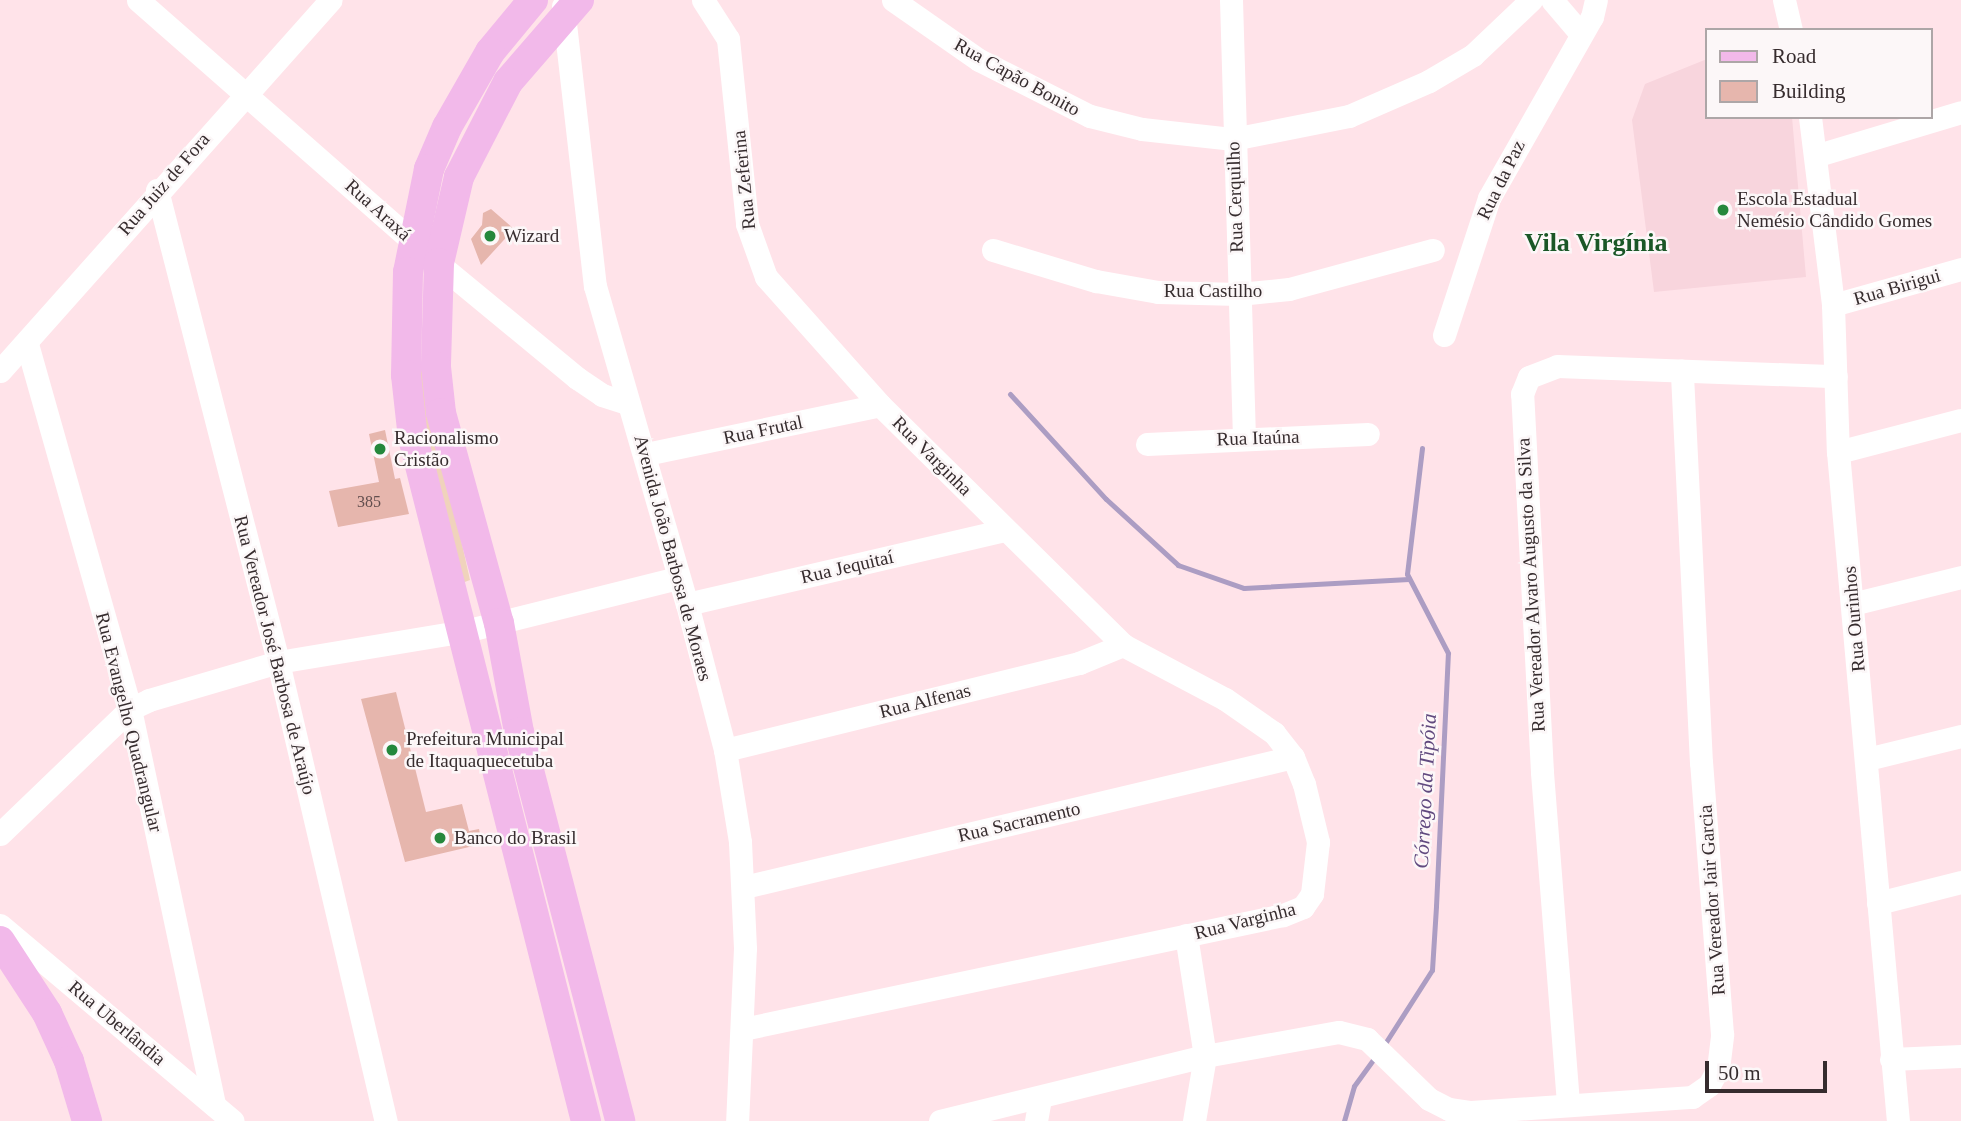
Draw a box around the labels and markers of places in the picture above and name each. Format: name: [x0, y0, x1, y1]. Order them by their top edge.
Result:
place label: Escola Estadual Nemésio Cândido Gomes: [1737, 188, 1932, 232]
marker: Escola Estadual Nemésio Cândido Gomes: [1715, 202, 1731, 218]
place label: Wizard: [504, 225, 559, 247]
marker: Wizard: [482, 228, 498, 244]
place label: Racionalismo Cristão: [394, 427, 498, 471]
marker: Racionalismo Cristão: [372, 441, 388, 457]
place label: Prefeitura Municipal de Itaquaquecetuba: [406, 728, 564, 772]
marker: Prefeitura Municipal de Itaquaquecetuba: [384, 742, 400, 758]
place label: Banco do Brasil: [454, 827, 576, 849]
marker: Banco do Brasil: [432, 830, 448, 846]

